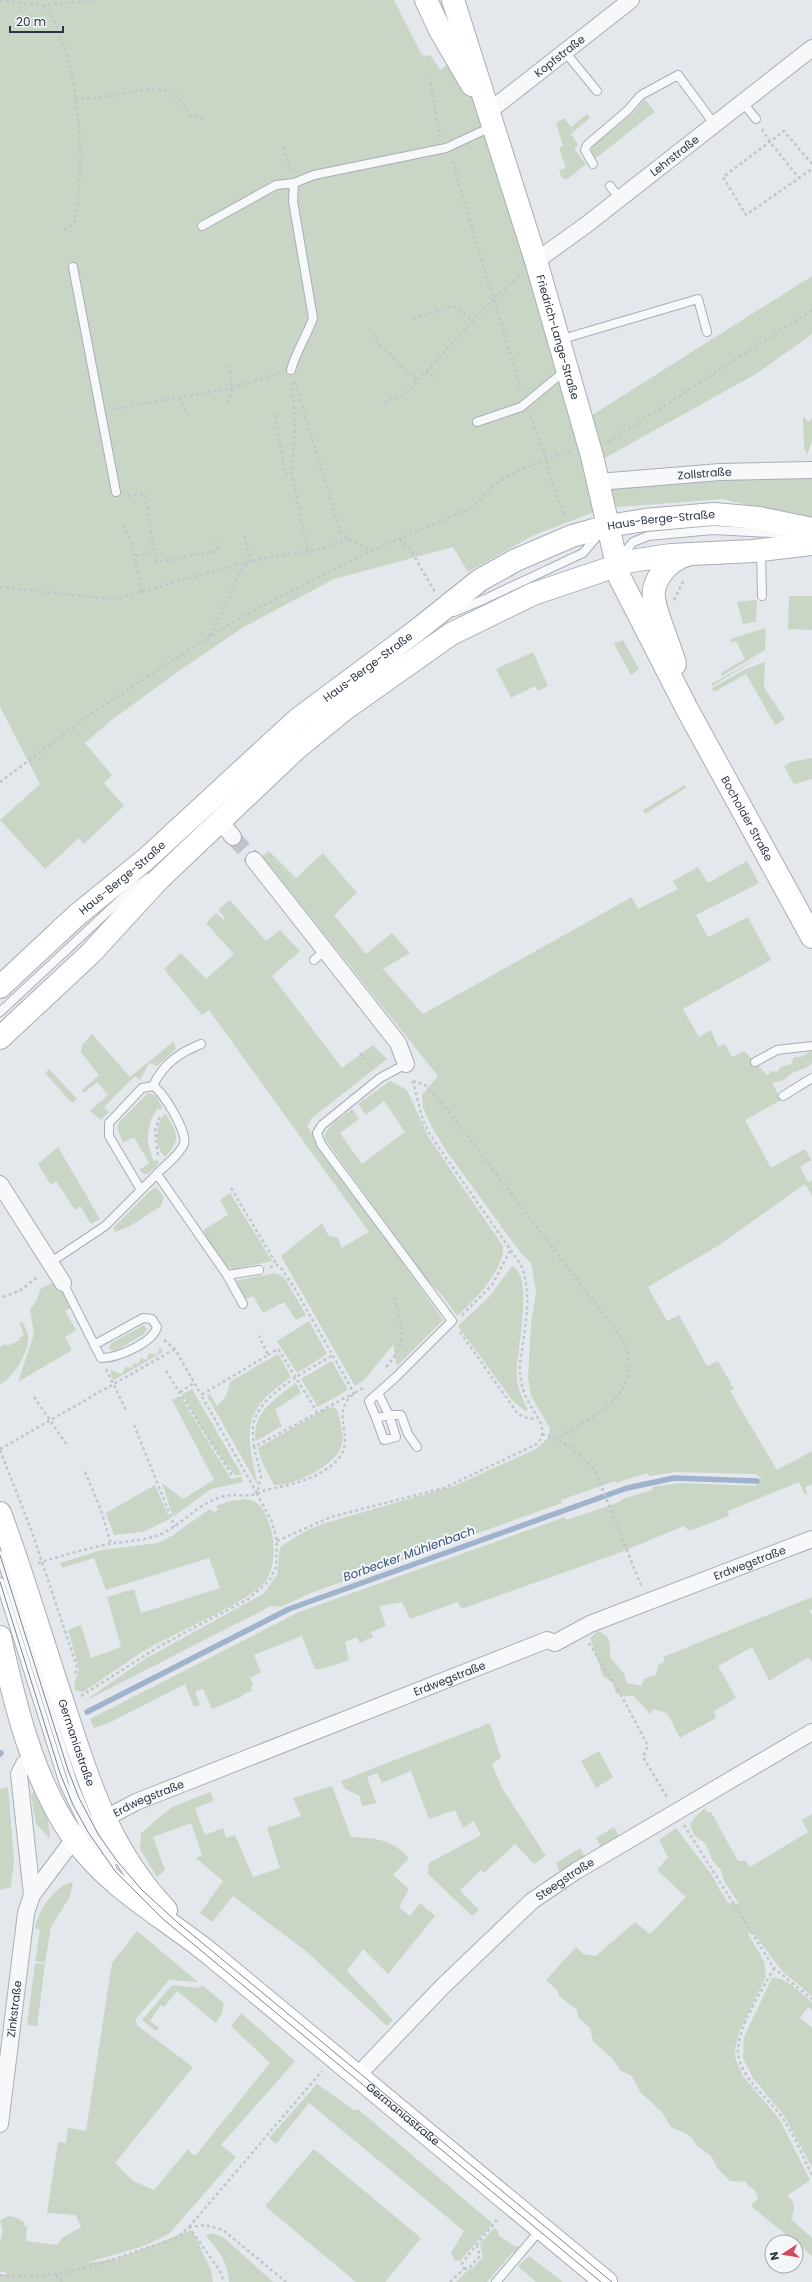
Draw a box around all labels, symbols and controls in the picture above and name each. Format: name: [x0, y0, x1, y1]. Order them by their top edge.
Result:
scale bar: [10, 8, 63, 34]
text: 20 m: [16, 13, 46, 30]
street label: Kopfstraße: [531, 31, 588, 81]
street label: Lehrstraße: [647, 131, 703, 180]
street label: Friedrich-Lange-Straße: [532, 273, 583, 402]
street label: Zollstraße: [677, 464, 732, 483]
street label: Haus-Berge-Straße: [606, 506, 716, 534]
street label: Haus-Berge-Straße: [320, 628, 416, 706]
street label: Bocholder Straße: [717, 773, 777, 864]
street label: Haus-Berge-Straße: [75, 837, 169, 918]
water label: Borbecker Mühlenbach: [341, 1522, 477, 1585]
street label: Erdwegstraße: [711, 1542, 788, 1584]
street label: Erdwegstraße: [411, 1657, 488, 1700]
street label: Germaniastraße: [54, 1697, 99, 1789]
street label: Erdwegstraße: [110, 1776, 187, 1821]
street label: Steegstraße: [532, 1854, 597, 1904]
street label: Zinkstraße: [3, 1979, 26, 2038]
street label: Germaniastraße: [363, 2079, 443, 2149]
north arrow: [764, 2234, 804, 2274]
text: N: [766, 2250, 783, 2262]

